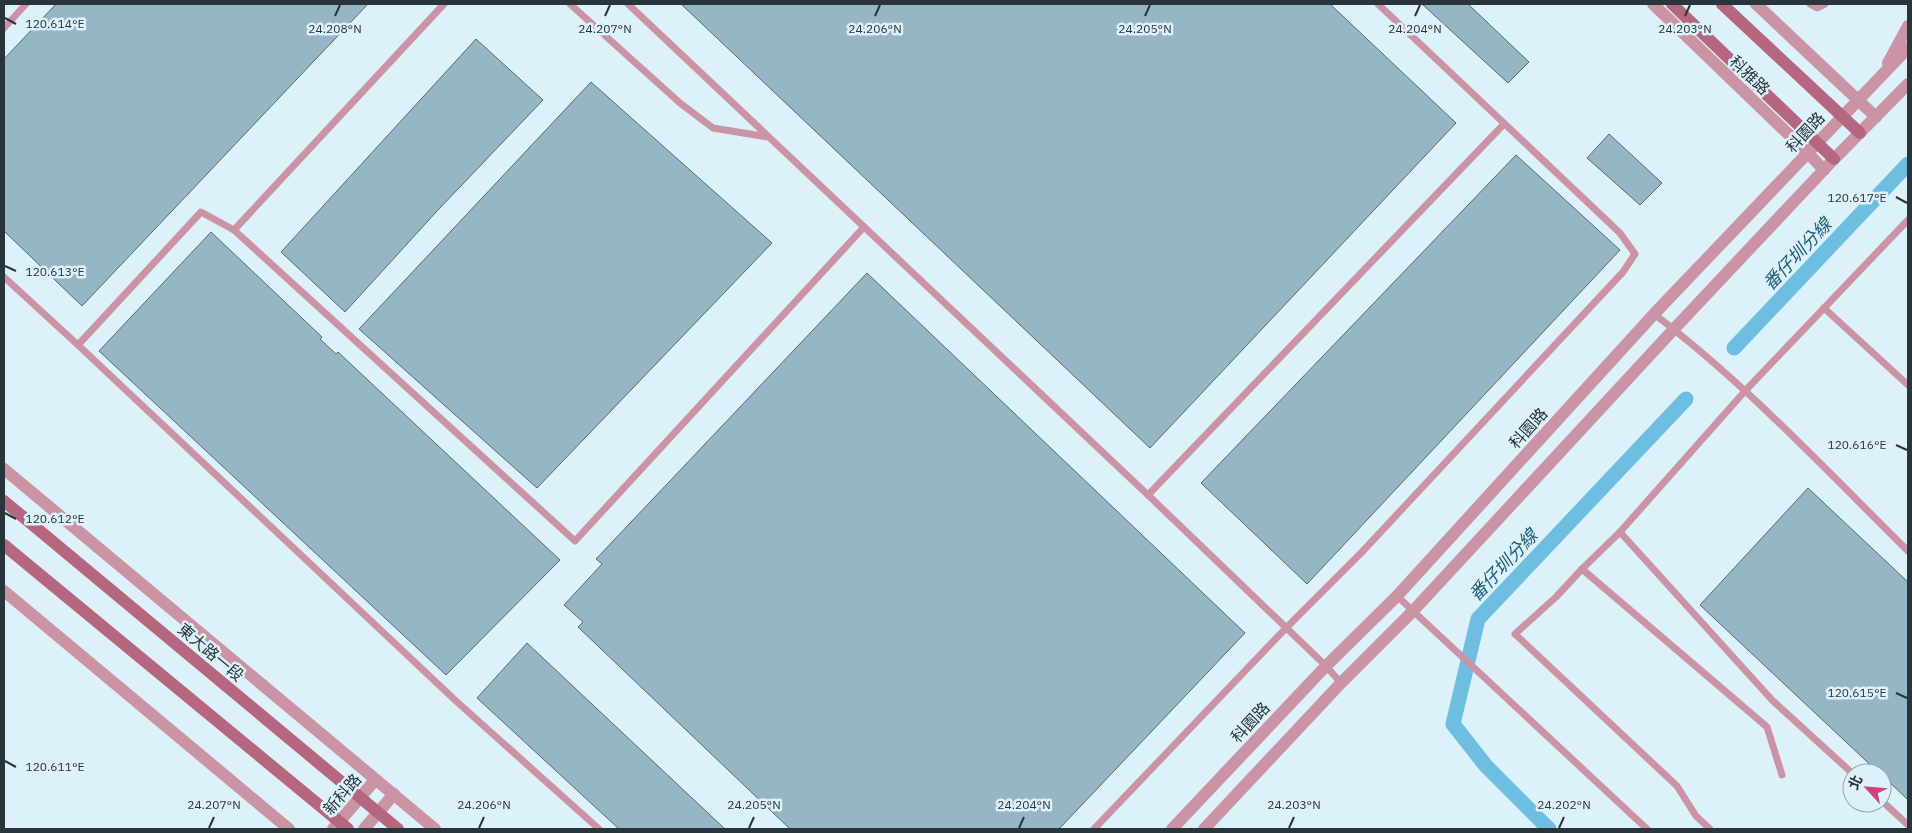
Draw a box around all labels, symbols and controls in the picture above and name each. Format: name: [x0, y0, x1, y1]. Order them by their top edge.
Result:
text: 120.614°E: [25, 16, 85, 31]
text: 24.208°N: [308, 21, 362, 36]
text: 24.207°N: [578, 21, 632, 36]
text: 24.206°N: [848, 21, 902, 36]
text: 24.205°N: [1118, 21, 1172, 36]
text: 24.204°N: [1388, 21, 1442, 36]
text: 24.203°N: [1658, 21, 1712, 36]
street label: 科雅路: [1726, 51, 1774, 99]
street label: 科園路: [1781, 108, 1829, 156]
text: 120.617°E: [1827, 190, 1887, 205]
water label: 番仔圳分線: [1758, 212, 1837, 295]
text: 120.613°E: [25, 264, 85, 279]
street label: 科園路: [1505, 403, 1551, 453]
text: 120.616°E: [1827, 437, 1887, 452]
text: 120.612°E: [25, 511, 85, 526]
water label: 番仔圳分線: [1464, 523, 1543, 606]
street label: 東大路一段: [174, 619, 248, 685]
text: 120.615°E: [1827, 685, 1887, 700]
street label: 科園路: [1226, 698, 1274, 746]
text: 120.611°E: [25, 759, 85, 774]
north arrow: [1842, 763, 1892, 813]
street label: 新科路: [319, 769, 365, 819]
text: 北: [1844, 772, 1866, 793]
text: 24.207°N: [187, 797, 241, 812]
text: 24.206°N: [457, 797, 511, 812]
text: 24.205°N: [727, 797, 781, 812]
text: 24.204°N: [997, 797, 1051, 812]
text: 24.203°N: [1267, 797, 1321, 812]
text: 24.202°N: [1537, 797, 1591, 812]

